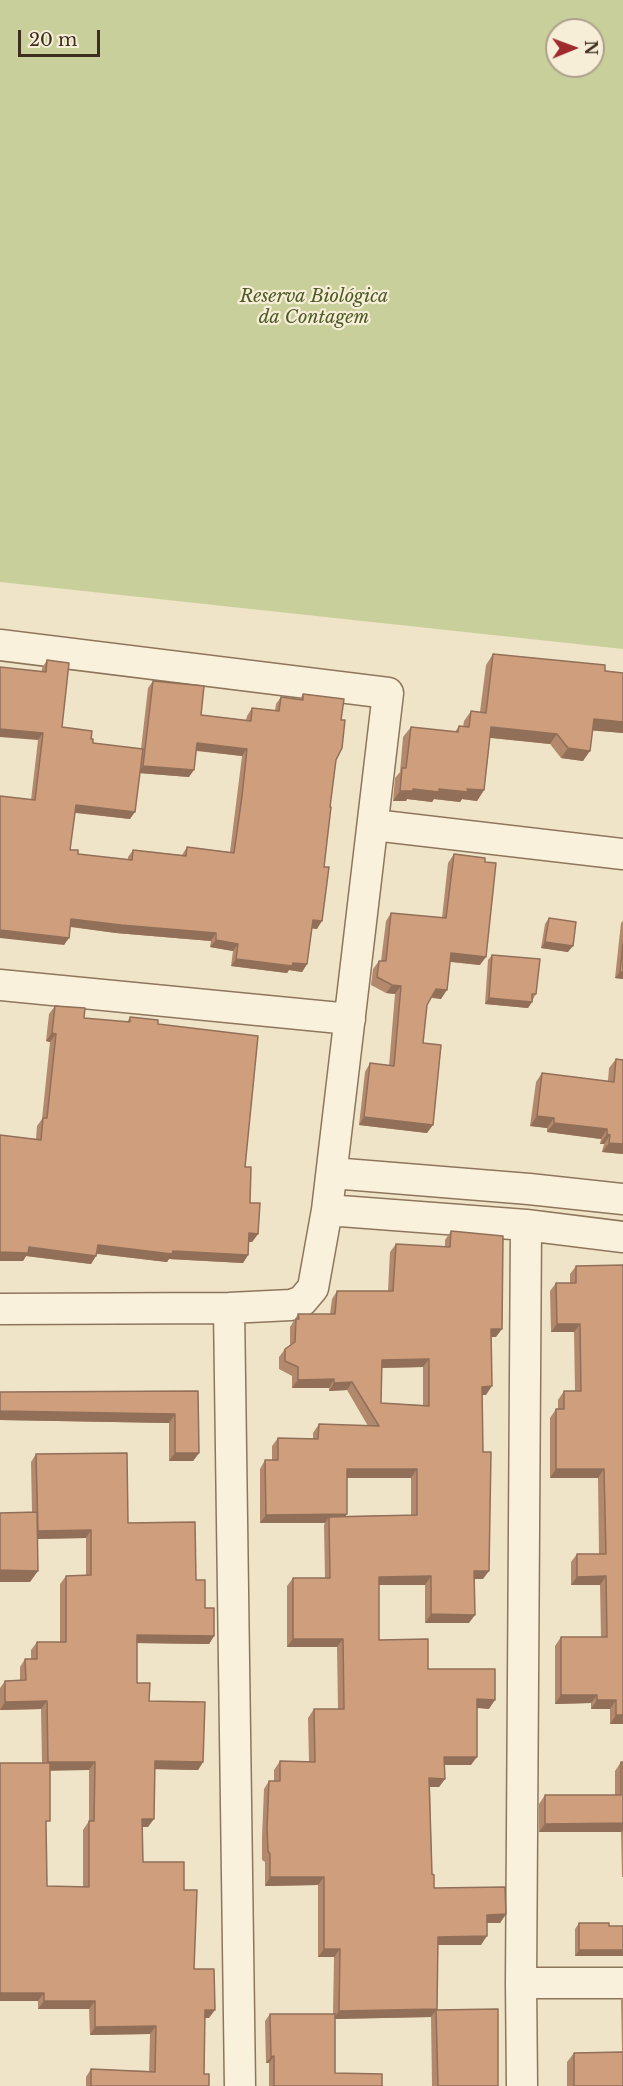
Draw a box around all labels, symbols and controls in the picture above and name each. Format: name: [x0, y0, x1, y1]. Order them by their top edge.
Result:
scale bar: [21, 18, 104, 56]
north arrow: [545, 18, 605, 78]
text: 20 m: [29, 29, 77, 51]
text: N: [581, 40, 601, 55]
park label: Reserva Biológica da Contagem: [240, 286, 388, 328]

